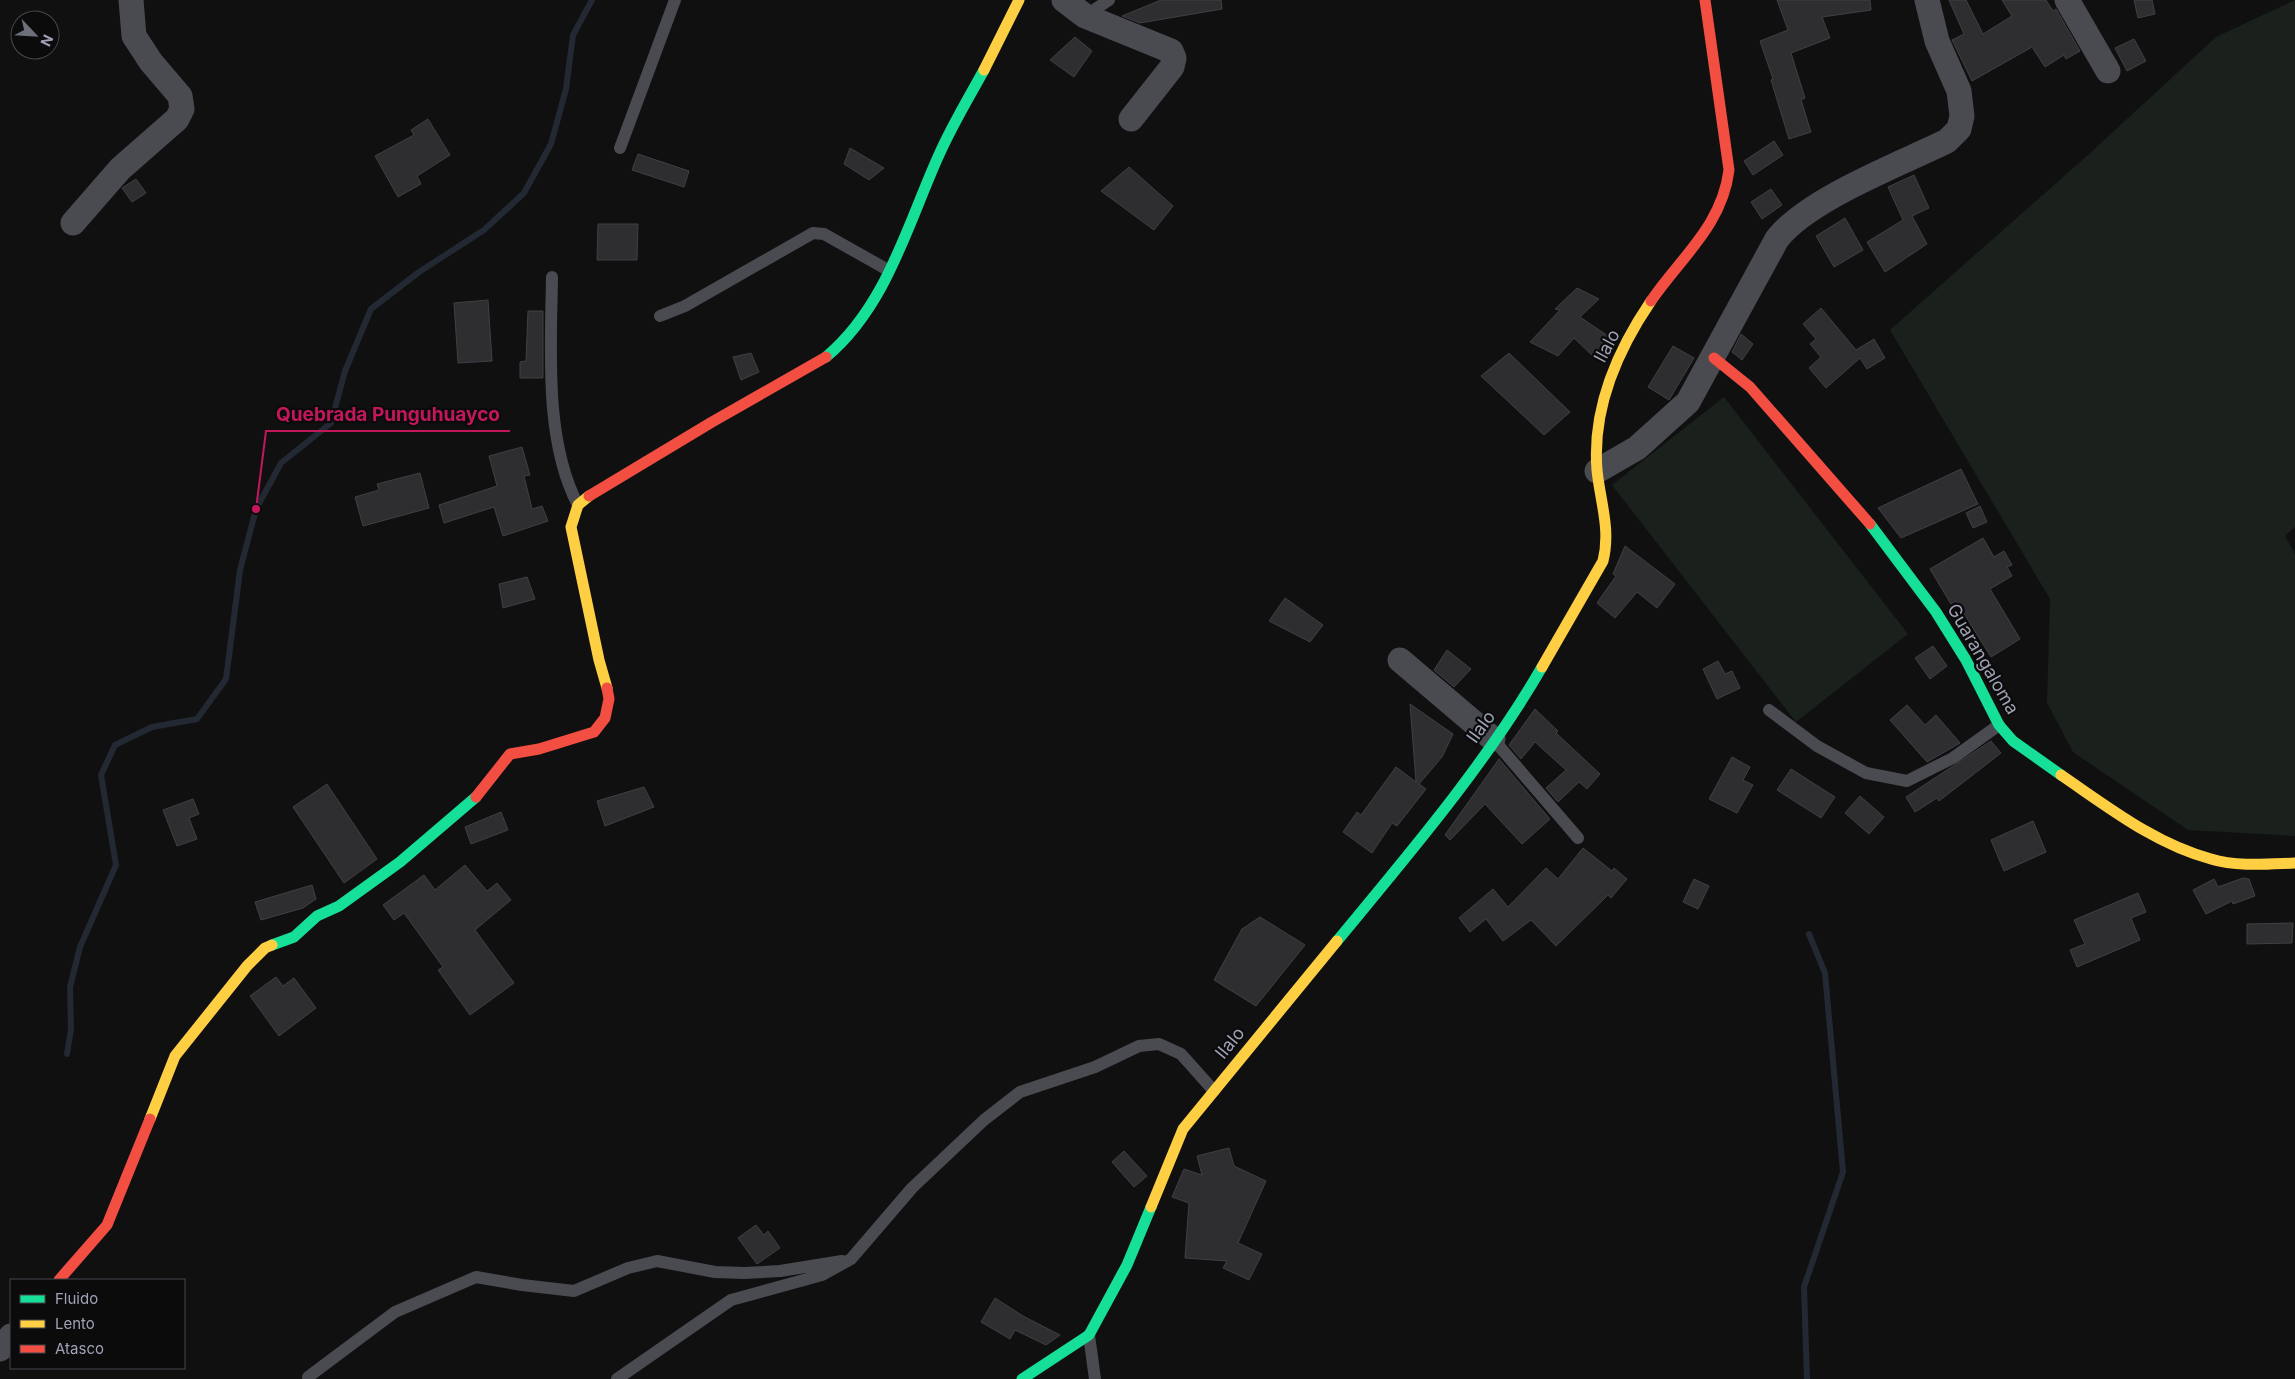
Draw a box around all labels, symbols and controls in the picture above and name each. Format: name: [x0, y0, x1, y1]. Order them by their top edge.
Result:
north arrow: [10, 10, 60, 60]
text: N: [37, 32, 57, 49]
street label: Ilalo: [1589, 326, 1624, 366]
callout: Quebrada Punguhuayco: [266, 397, 510, 431]
text: Quebrada Punguhuayco: [276, 403, 500, 426]
street label: Guarangaloma: [1943, 600, 2023, 718]
street label: Ilalo: [1462, 707, 1499, 747]
street label: Ilalo: [1211, 1023, 1249, 1063]
legend: [10, 1279, 185, 1369]
text: Fluido: [55, 1289, 98, 1308]
text: Lento: [55, 1314, 95, 1333]
text: Atasco: [55, 1339, 104, 1358]

